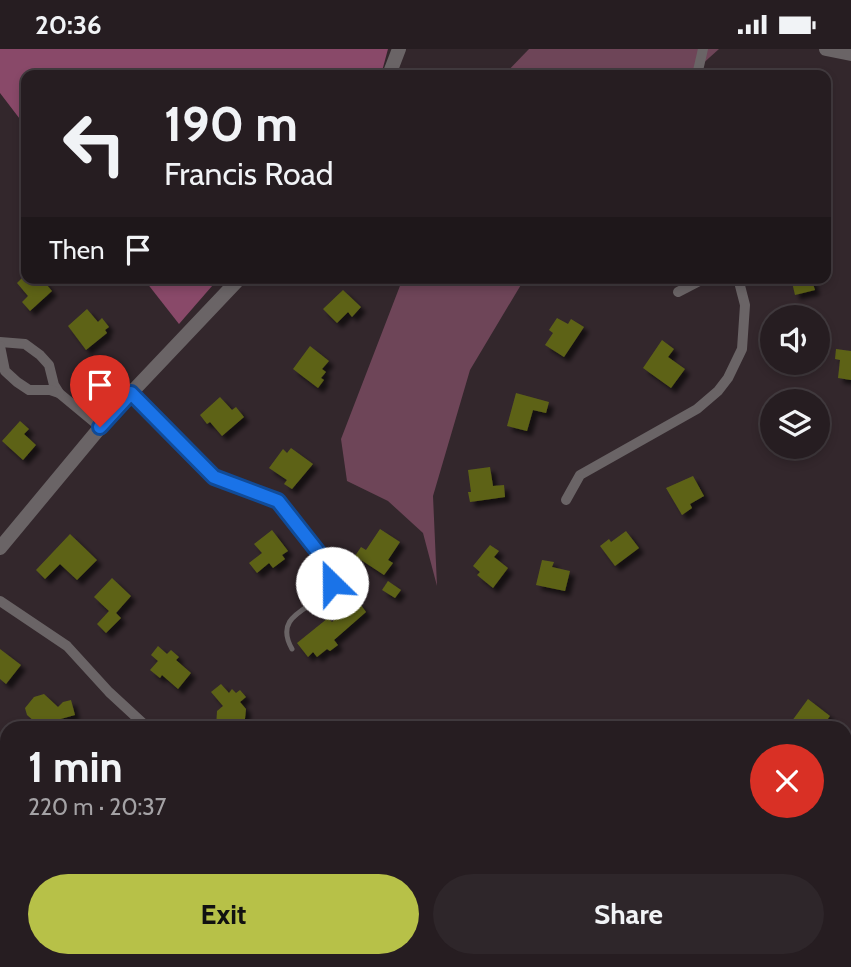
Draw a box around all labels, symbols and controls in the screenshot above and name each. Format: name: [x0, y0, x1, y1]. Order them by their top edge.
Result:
text: 20:36: [35, 9, 102, 41]
text: 190 m: [164, 94, 298, 153]
icon: left: [49, 98, 140, 189]
text: Francis Road: [164, 154, 334, 193]
icon: arrive: [119, 231, 157, 269]
text: Then: [49, 234, 105, 266]
map controls: [760, 305, 830, 459]
button: sound: [760, 305, 830, 375]
pin: [70, 355, 130, 427]
icon: arrive: [81, 366, 119, 404]
button: layers: [760, 389, 830, 459]
position arrow: [295, 546, 369, 620]
text: 1 min: [28, 741, 123, 793]
button: close: [750, 744, 824, 818]
text: 220 m · 20:37: [28, 793, 166, 821]
button: Exit: [28, 874, 419, 954]
button: Share: [433, 874, 824, 954]

